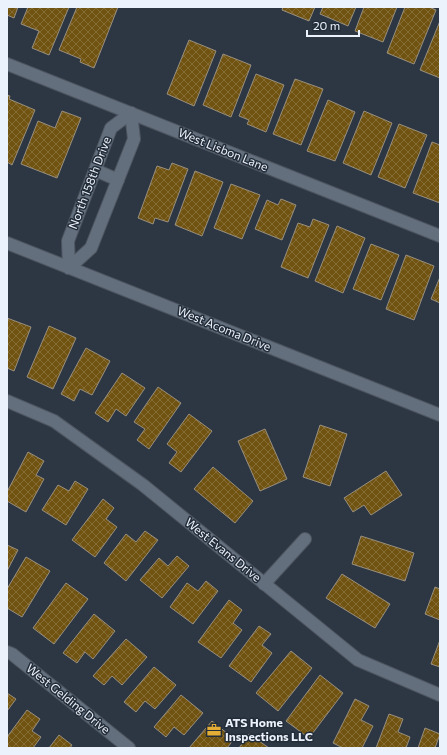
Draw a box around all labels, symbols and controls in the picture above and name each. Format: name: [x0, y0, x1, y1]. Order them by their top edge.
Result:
scale bar: [307, 12, 359, 38]
text: 20 m: [313, 18, 340, 32]
street label: West Lisbon Lane: [176, 125, 270, 173]
street label: North 158th Drive: [65, 135, 113, 231]
street label: West Acoma Drive: [176, 303, 273, 353]
street label: West Evans Drive: [183, 514, 264, 584]
street label: West Gelding Drive: [24, 660, 113, 736]
place label: ATS Home Inspections LLC: [225, 715, 313, 743]
office icon: ATS Home Inspections LLC: [206, 722, 222, 738]

